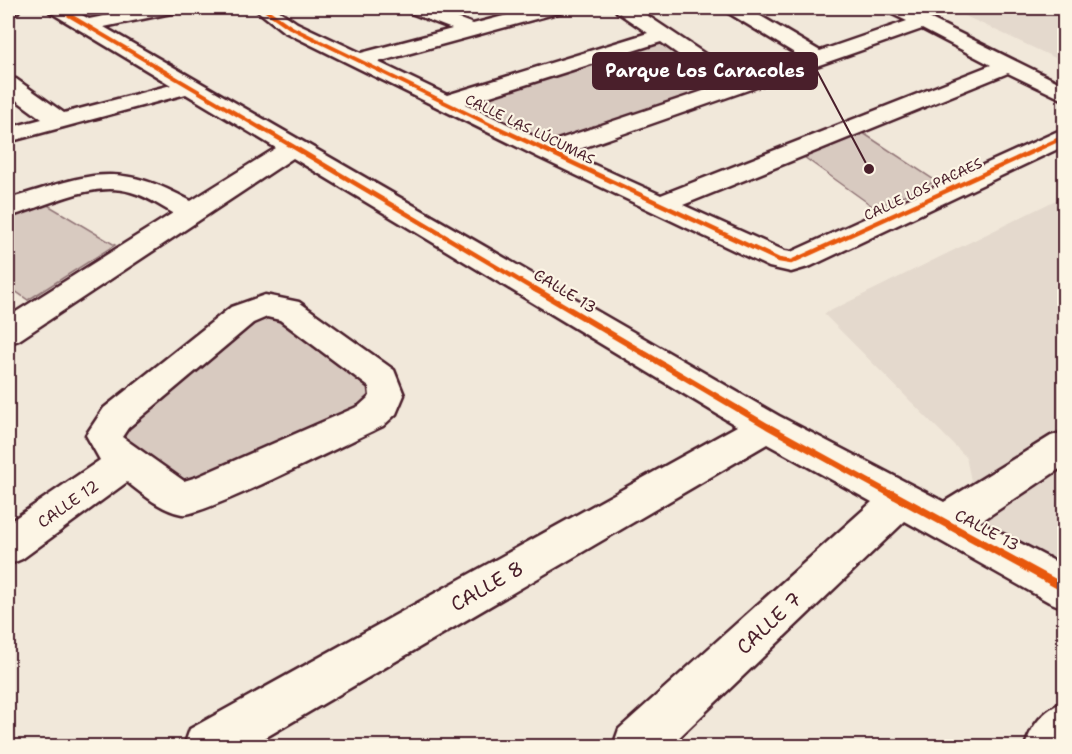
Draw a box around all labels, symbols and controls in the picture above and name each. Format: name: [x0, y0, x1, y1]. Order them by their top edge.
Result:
callout: Parque Los Caracoles: [593, 53, 817, 89]
text: Parque Los Caracoles: [605, 59, 805, 83]
street label: CALLE LAS LÚCUMAS: [462, 90, 598, 168]
street label: CALLE LOS PACAES: [861, 154, 985, 224]
street label: CALLE 13: [530, 264, 600, 318]
street label: CALLE 12: [33, 475, 103, 533]
street label: CALLE 13: [951, 504, 1023, 556]
street label: CALLE 8: [446, 555, 528, 617]
street label: CALLE 7: [731, 586, 807, 660]

